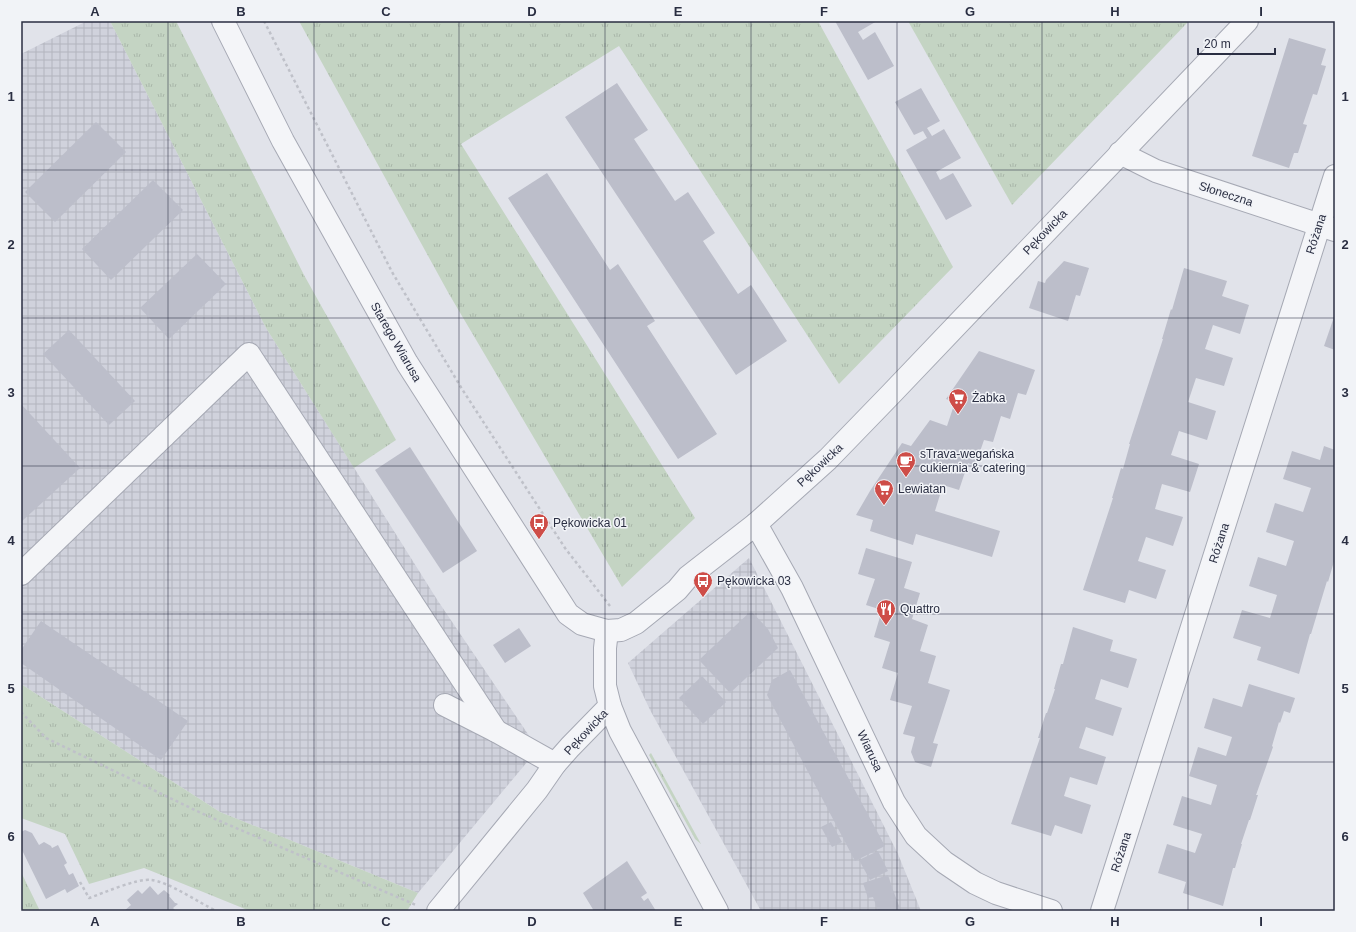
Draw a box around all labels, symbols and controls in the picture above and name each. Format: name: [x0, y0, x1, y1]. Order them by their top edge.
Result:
text: A: [90, 4, 100, 19]
text: B: [236, 4, 246, 19]
text: C: [381, 4, 391, 19]
text: D: [527, 4, 537, 19]
text: E: [674, 4, 683, 19]
text: F: [820, 4, 828, 19]
text: G: [965, 4, 975, 19]
text: H: [1110, 4, 1120, 19]
text: I: [1259, 4, 1263, 19]
scale bar: [1198, 30, 1275, 56]
text: 20 m: [1204, 37, 1231, 51]
text: 1: [7, 89, 15, 104]
text: 1: [1341, 89, 1349, 104]
street label: Słoneczna: [1197, 179, 1255, 209]
street label: Pękowicka: [1020, 206, 1070, 257]
street label: Różana: [1303, 212, 1329, 256]
text: 2: [7, 237, 15, 252]
text: 2: [1341, 237, 1349, 252]
street label: Starego Wiarusa: [368, 300, 425, 384]
text: 3: [7, 385, 15, 400]
text: 3: [1341, 385, 1349, 400]
supermarket icon: Żabka: [947, 387, 969, 415]
place label: Żabka: [972, 391, 1006, 405]
street label: Pękowicka: [794, 440, 846, 490]
place label: sTrava-wegańska cukiernia & catering: [920, 447, 1025, 475]
cafe icon: sTrava-wegańska cukiernia & catering: [895, 450, 917, 478]
supermarket icon: Lewiatan: [873, 478, 895, 506]
place label: Lewiatan: [898, 482, 946, 496]
bus stop icon: Pękowicka 01: [528, 512, 550, 540]
place label: Pękowicka 01: [553, 516, 627, 530]
street label: Różana: [1206, 521, 1232, 565]
text: 4: [7, 533, 15, 548]
text: 4: [1341, 533, 1349, 548]
bus stop icon: Pękowicka 03: [692, 570, 714, 598]
place label: Pękowicka 03: [717, 574, 791, 588]
restaurant icon: Quattro: [875, 598, 897, 626]
place label: Quattro: [900, 602, 940, 616]
text: 5: [7, 681, 15, 696]
text: 5: [1341, 681, 1349, 696]
street label: Pękowicka: [561, 706, 611, 758]
street label: Wiarusa: [854, 728, 886, 774]
text: 6: [7, 829, 15, 844]
text: 6: [1341, 829, 1349, 844]
street label: Różana: [1108, 830, 1134, 874]
text: A: [90, 914, 100, 929]
text: B: [236, 914, 246, 929]
text: C: [381, 914, 391, 929]
text: D: [527, 914, 537, 929]
text: E: [674, 914, 683, 929]
text: F: [820, 914, 828, 929]
text: G: [965, 914, 975, 929]
text: H: [1110, 914, 1120, 929]
text: I: [1259, 914, 1263, 929]

